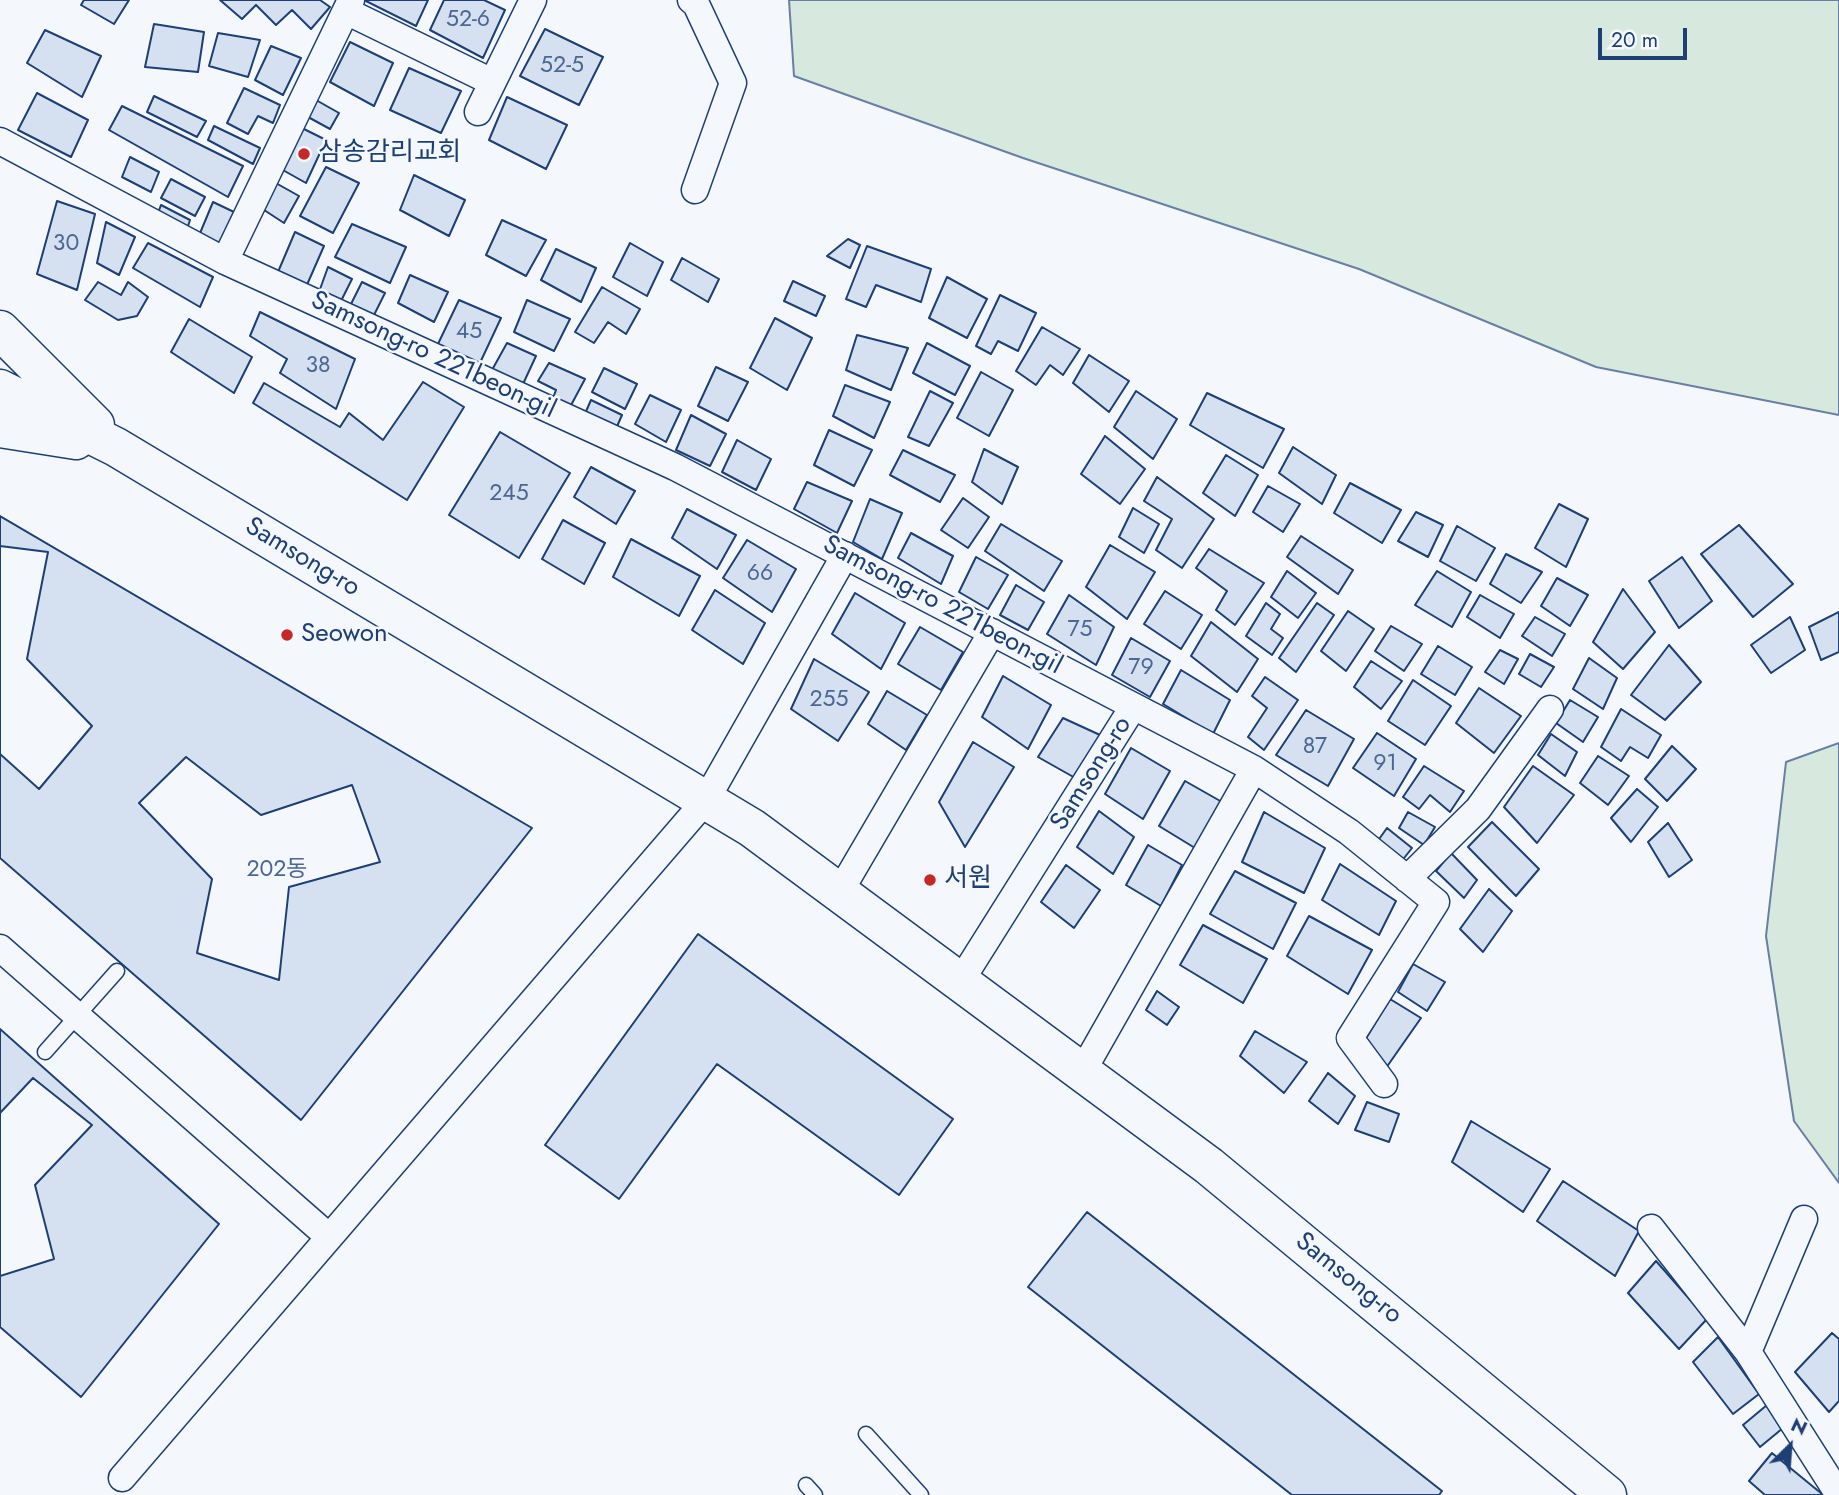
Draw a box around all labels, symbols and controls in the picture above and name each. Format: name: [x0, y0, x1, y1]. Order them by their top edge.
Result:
house number: 52-6: [446, 6, 490, 34]
scale bar: [1601, 14, 1690, 58]
text: 20 m: [1611, 25, 1658, 55]
house number: 52-5: [540, 52, 584, 80]
place label: 삼송감리교회: [318, 138, 462, 170]
marker: 삼송감리교회: [296, 146, 312, 162]
house number: 30: [53, 230, 79, 258]
street label: Samsong-ro 221beon-gil: [306, 286, 560, 426]
house number: 45: [456, 318, 482, 346]
house number: 38: [305, 352, 331, 380]
house number: 245: [489, 480, 529, 508]
street label: Samsong-ro: [239, 512, 365, 604]
street label: Samsong-ro 221beon-gil: [817, 530, 1067, 682]
house number: 66: [747, 560, 773, 588]
house number: 75: [1067, 616, 1093, 644]
place label: Seowon: [301, 619, 388, 651]
marker: Seowon: [279, 627, 295, 643]
house number: 79: [1128, 654, 1154, 682]
house number: 255: [809, 686, 849, 714]
street label: Samsong-ro: [1045, 711, 1139, 837]
house number: 87: [1303, 733, 1327, 761]
house number: 91: [1373, 750, 1397, 778]
house number: 202동: [246, 856, 308, 884]
place label: 서원: [944, 864, 992, 896]
marker: 서원: [922, 872, 938, 888]
street label: Samsong-ro: [1288, 1226, 1408, 1332]
north arrow: [1755, 1411, 1825, 1481]
text: N: [1787, 1411, 1812, 1442]

